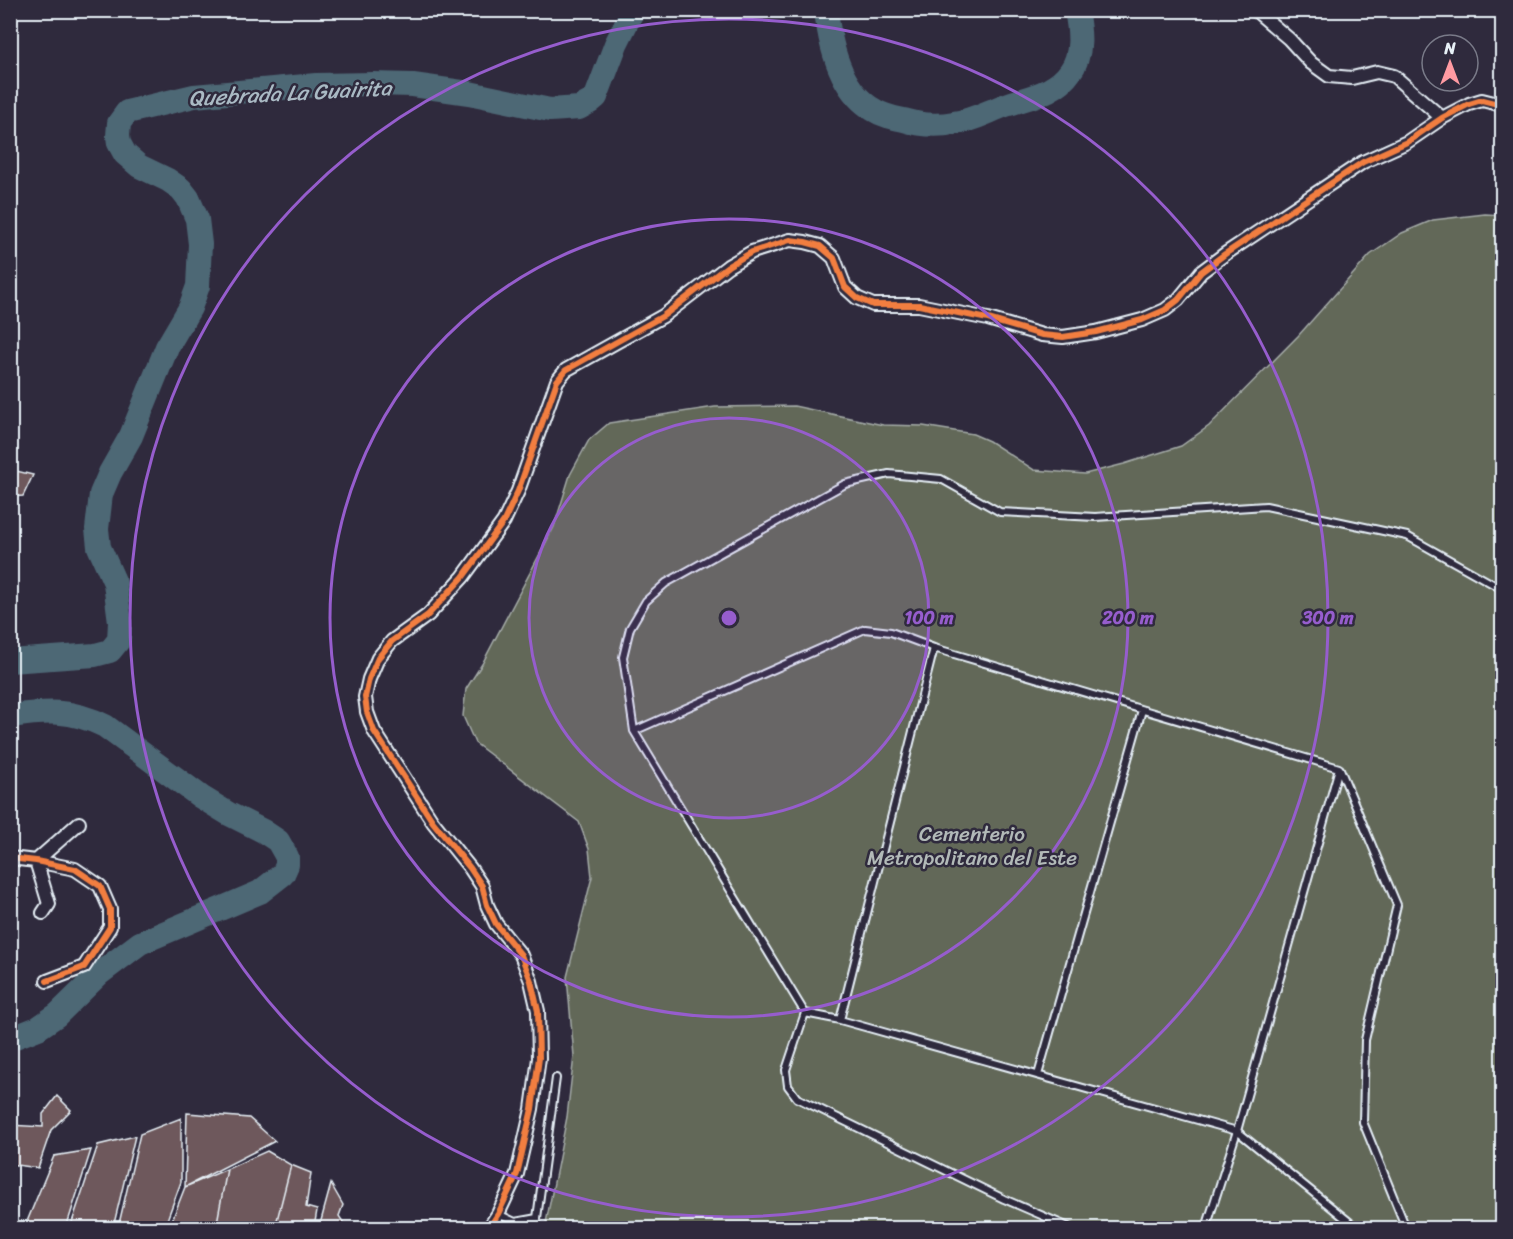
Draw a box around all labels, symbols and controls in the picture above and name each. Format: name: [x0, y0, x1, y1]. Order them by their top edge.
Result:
north arrow: [1420, 33, 1480, 93]
text: N: [1443, 34, 1456, 63]
water label: Quebrada La Guairita: [188, 68, 394, 118]
text: 100 m: [905, 602, 954, 634]
text: 200 m: [1101, 602, 1154, 634]
text: 300 m: [1301, 602, 1354, 634]
centre of rings: [719, 608, 739, 628]
park label: Cementerio Metropolitano del Este: [867, 815, 1077, 877]

